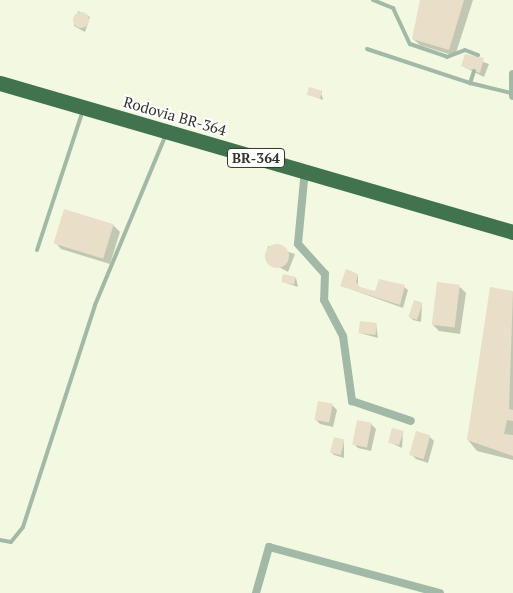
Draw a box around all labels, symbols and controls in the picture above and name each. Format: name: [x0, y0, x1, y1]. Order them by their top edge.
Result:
street label: Rodovia BR-364: [122, 93, 228, 139]
road number: BR-364: [226, 146, 286, 170]

